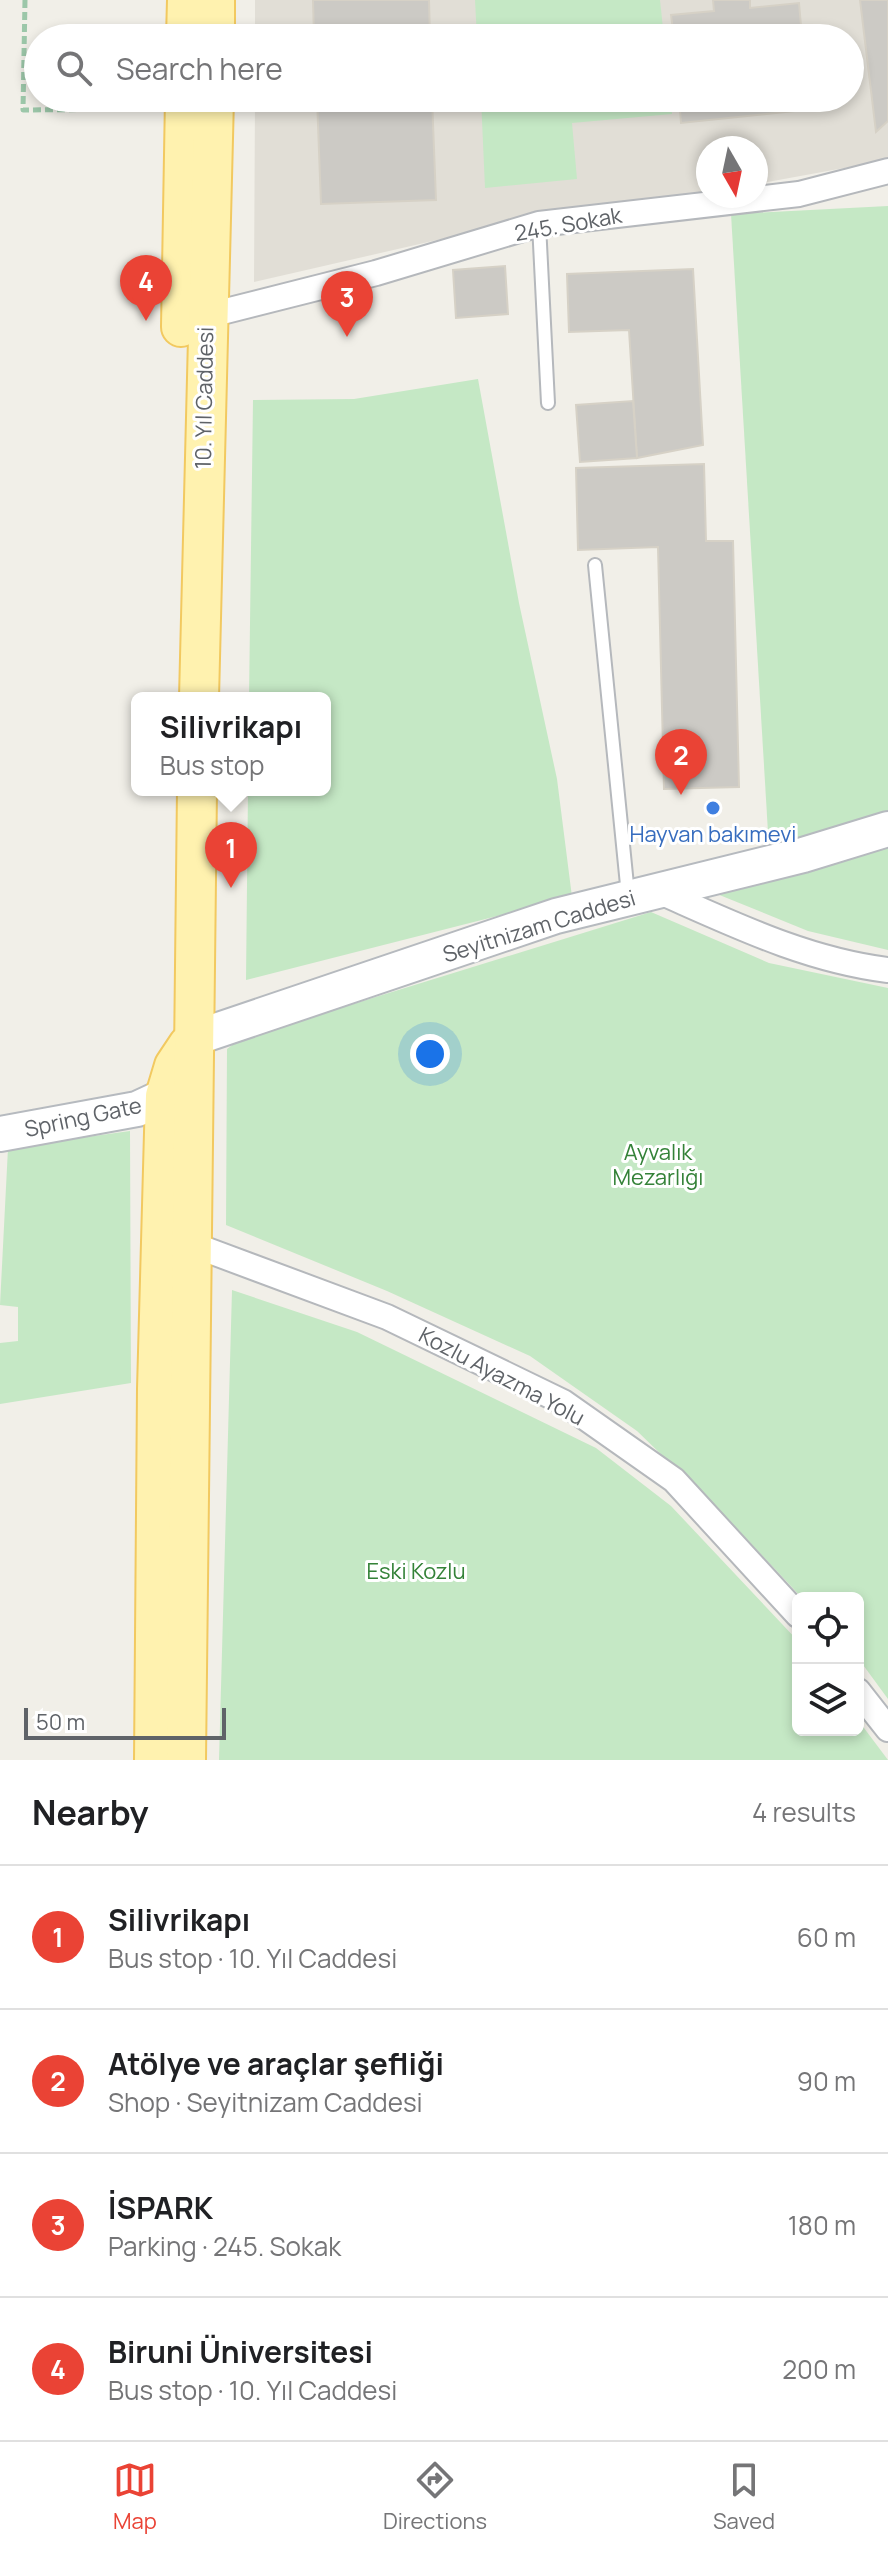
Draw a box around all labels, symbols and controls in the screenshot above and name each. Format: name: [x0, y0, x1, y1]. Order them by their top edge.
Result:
search box: [24, 24, 864, 112]
icon: search: [52, 46, 96, 90]
text: Search here: [116, 48, 283, 89]
north arrow: [696, 136, 768, 208]
street label: 245. Sokak: [512, 200, 625, 248]
pin: 4: [120, 255, 172, 321]
pin: 3: [321, 271, 373, 337]
street label: 10. Yıl Caddesi: [188, 327, 220, 469]
popup: [131, 692, 331, 796]
text: Silivrikapı: [160, 706, 302, 747]
pin: 2: [655, 729, 707, 795]
text: Bus stop: [160, 747, 264, 783]
marker: Hayvan bakımevi: [704, 799, 722, 817]
place label: Hayvan bakımevi: [629, 819, 797, 849]
pin: 1: [205, 822, 257, 888]
street label: Seyitnizam Caddesi: [439, 882, 639, 970]
your location: [410, 1034, 450, 1074]
street label: Spring Gate: [22, 1090, 145, 1144]
park label: Ayvalık Mezarlığı: [613, 1137, 703, 1192]
street label: Kozlu Ayazma Yolu: [414, 1320, 590, 1432]
park label: Eski Kozlu: [366, 1556, 466, 1586]
map controls: [792, 1592, 864, 1736]
button: locate: [792, 1592, 864, 1664]
button: layers: [792, 1664, 864, 1736]
scale bar: [24, 1704, 226, 1740]
text: 50 m: [36, 1707, 85, 1737]
text: Nearby: [32, 1789, 148, 1835]
text: 4 results: [752, 1794, 856, 1830]
text: Silivrikapı: [108, 1899, 250, 1940]
text: 1: [52, 1919, 64, 1955]
text: 60 m: [797, 1919, 856, 1955]
text: Bus stop · 10. Yıl Caddesi: [108, 1940, 397, 1976]
text: Atölye ve araçlar şefliği: [108, 2043, 444, 2084]
text: 2: [50, 2063, 66, 2099]
text: 90 m: [797, 2063, 856, 2099]
text: Shop · Seyitnizam Caddesi: [108, 2084, 423, 2120]
text: İSPARK: [108, 2187, 213, 2228]
text: 3: [50, 2207, 66, 2243]
text: 180 m: [788, 2207, 856, 2243]
text: Parking · 245. Sokak: [108, 2228, 341, 2264]
text: Biruni Üniversitesi: [108, 2331, 373, 2372]
text: 4: [50, 2351, 66, 2387]
text: 200 m: [782, 2351, 856, 2387]
text: Bus stop · 10. Yıl Caddesi: [108, 2372, 397, 2408]
tab: Map: [113, 2458, 157, 2536]
tab: Directions: [383, 2458, 487, 2536]
tab: Saved: [713, 2458, 775, 2536]

